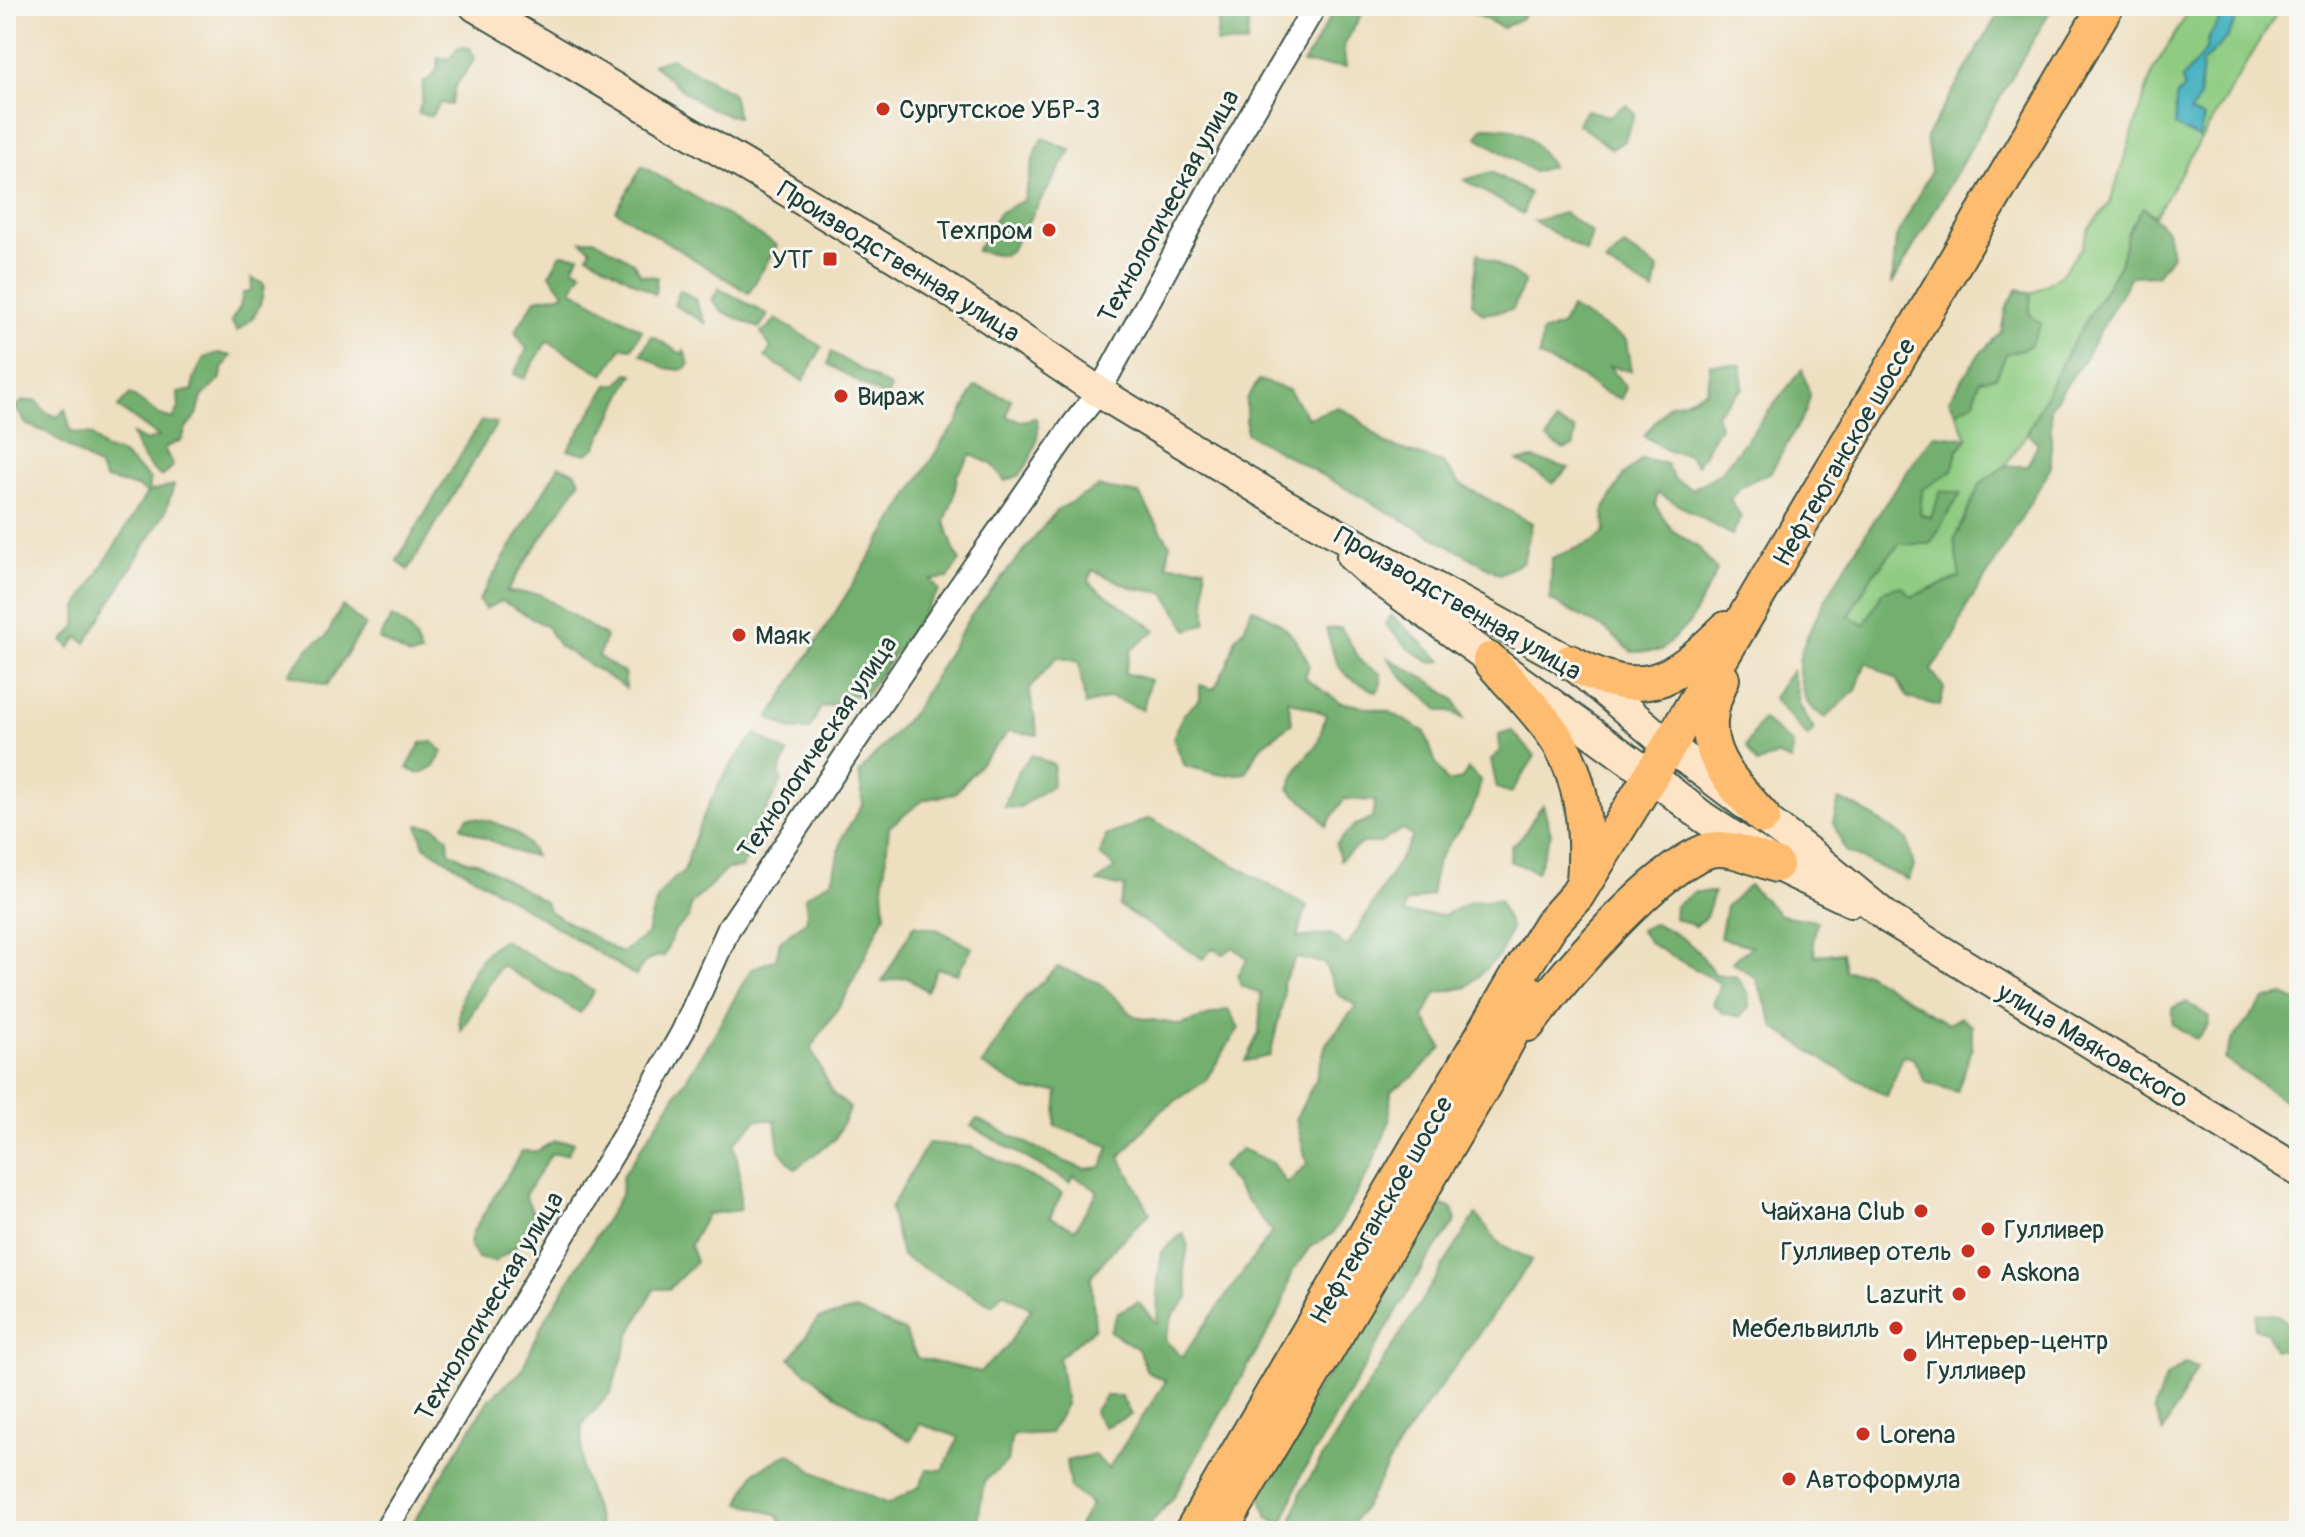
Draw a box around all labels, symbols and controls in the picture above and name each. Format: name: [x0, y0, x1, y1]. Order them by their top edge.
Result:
street label: Технологическая улица: [1091, 84, 1247, 329]
place label: Сургутское УБР-3: [899, 94, 1100, 126]
marker: Сургутское УБР-3: [874, 100, 892, 118]
street label: Производственная улица: [771, 174, 1026, 350]
place label: Техпром: [936, 215, 1033, 247]
marker: Техпром: [1040, 221, 1058, 239]
place label: УТГ: [772, 244, 814, 276]
marker: УТГ: [821, 250, 839, 268]
street label: Нефтеюганское шоссе: [1766, 332, 1923, 572]
place label: Вираж: [857, 381, 925, 413]
marker: Вираж: [832, 387, 850, 405]
street label: Производственная улица: [1328, 520, 1587, 688]
place label: Маяк: [755, 620, 811, 652]
marker: Маяк: [730, 626, 748, 644]
street label: Технологическая улица: [731, 630, 904, 865]
street label: улица Маяковского: [1990, 976, 2194, 1115]
street label: Нефтеюганское шоссе: [1303, 1090, 1460, 1330]
street label: Технологическая улица: [409, 1186, 571, 1427]
place label: Чайхана Club: [1761, 1196, 1905, 1228]
marker: Чайхана Club: [1912, 1202, 1930, 1220]
place label: Гулливер: [2004, 1214, 2104, 1246]
marker: Гулливер: [1979, 1220, 1997, 1238]
place label: Гулливер отель: [1781, 1236, 1952, 1268]
marker: Гулливер отель: [1959, 1242, 1977, 1260]
place label: Askona: [2000, 1257, 2080, 1289]
marker: Askona: [1975, 1263, 1993, 1281]
place label: Lazurit: [1865, 1279, 1944, 1311]
marker: Lazurit: [1950, 1285, 1968, 1303]
place label: Мебельвилль: [1731, 1313, 1880, 1345]
marker: Мебельвилль: [1887, 1319, 1905, 1337]
place label: Интерьер-центр Гулливер: [1926, 1325, 2108, 1387]
marker: Интерьер-центр Гулливер: [1901, 1346, 1919, 1364]
place label: Lorena: [1879, 1419, 1956, 1451]
marker: Lorena: [1854, 1425, 1872, 1443]
place label: Автоформула: [1805, 1464, 1960, 1496]
marker: Автоформула: [1780, 1470, 1798, 1488]

